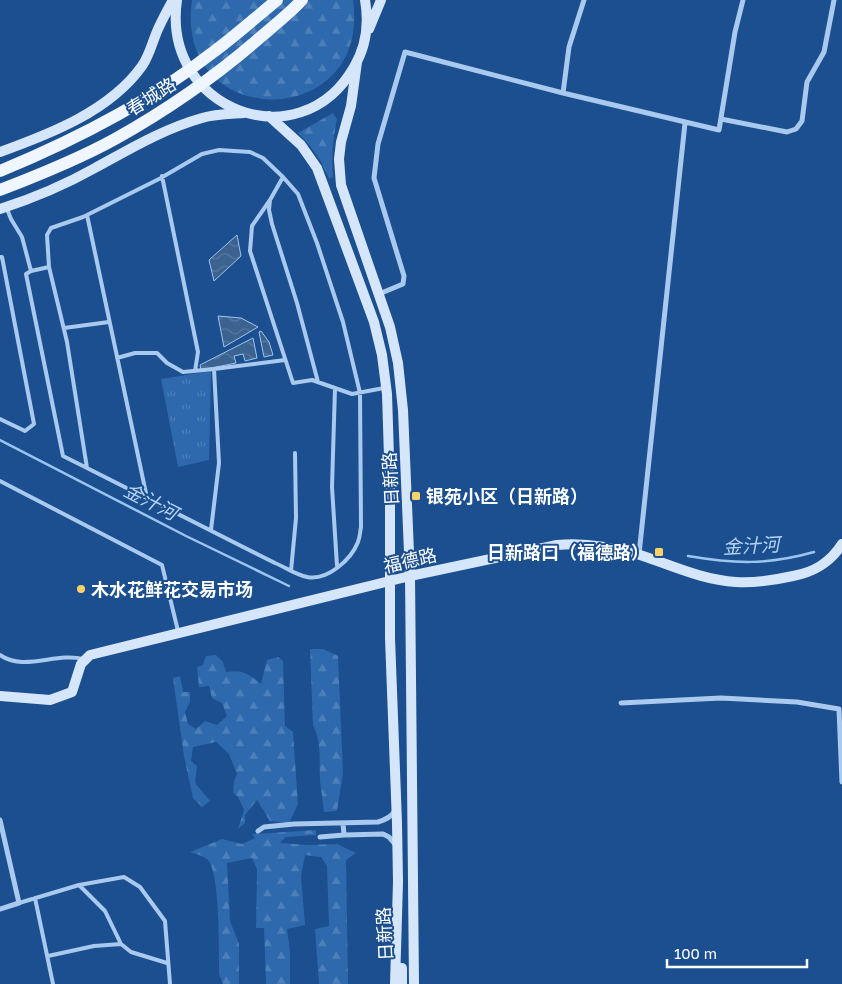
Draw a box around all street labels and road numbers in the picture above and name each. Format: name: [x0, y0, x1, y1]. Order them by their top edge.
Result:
street label: 春城路: [122, 72, 180, 120]
street label: 日新路: [378, 451, 402, 507]
street label: 福德路: [381, 543, 439, 577]
street label: 日新路: [372, 906, 396, 962]

